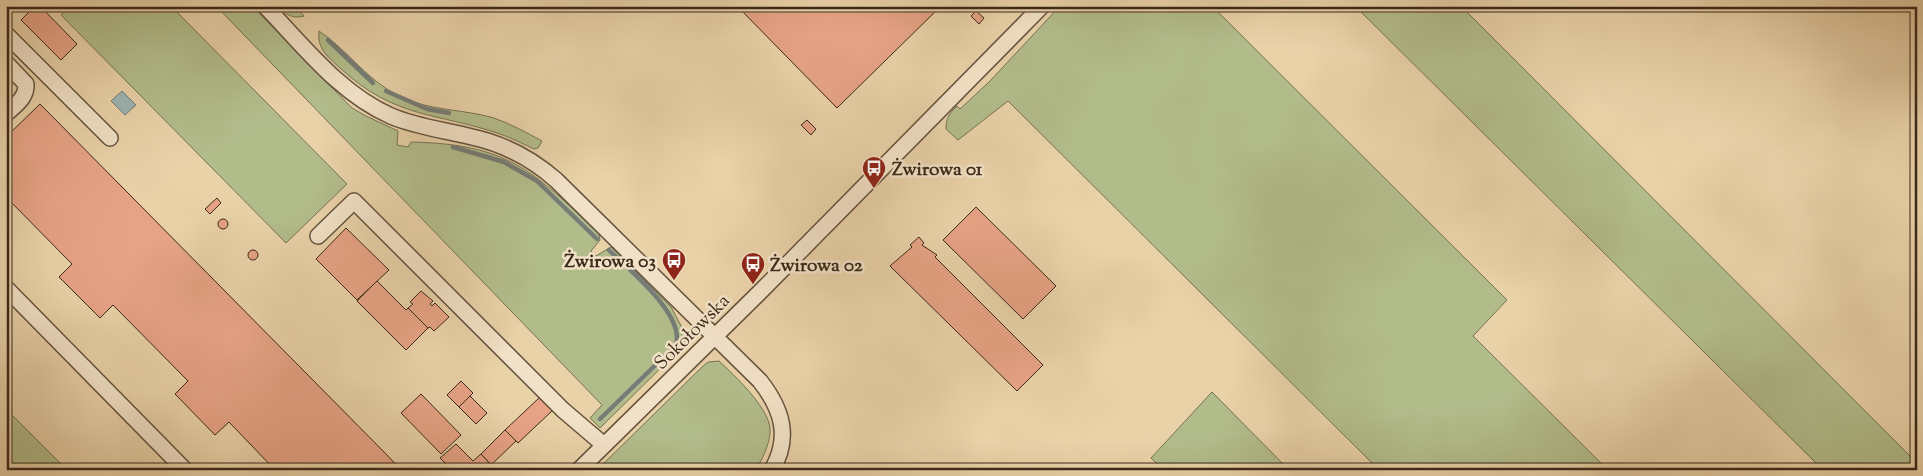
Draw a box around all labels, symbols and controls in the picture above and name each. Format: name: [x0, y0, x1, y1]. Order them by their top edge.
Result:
bus stop icon: Żwirowa 01: [861, 155, 887, 189]
place label: Żwirowa 01: [892, 157, 983, 184]
bus stop icon: Żwirowa 03: [661, 247, 687, 281]
place label: Żwirowa 03: [564, 249, 656, 276]
bus stop icon: Żwirowa 02: [740, 251, 766, 285]
place label: Żwirowa 02: [770, 253, 863, 280]
street label: Sokołowska: [649, 288, 737, 377]

